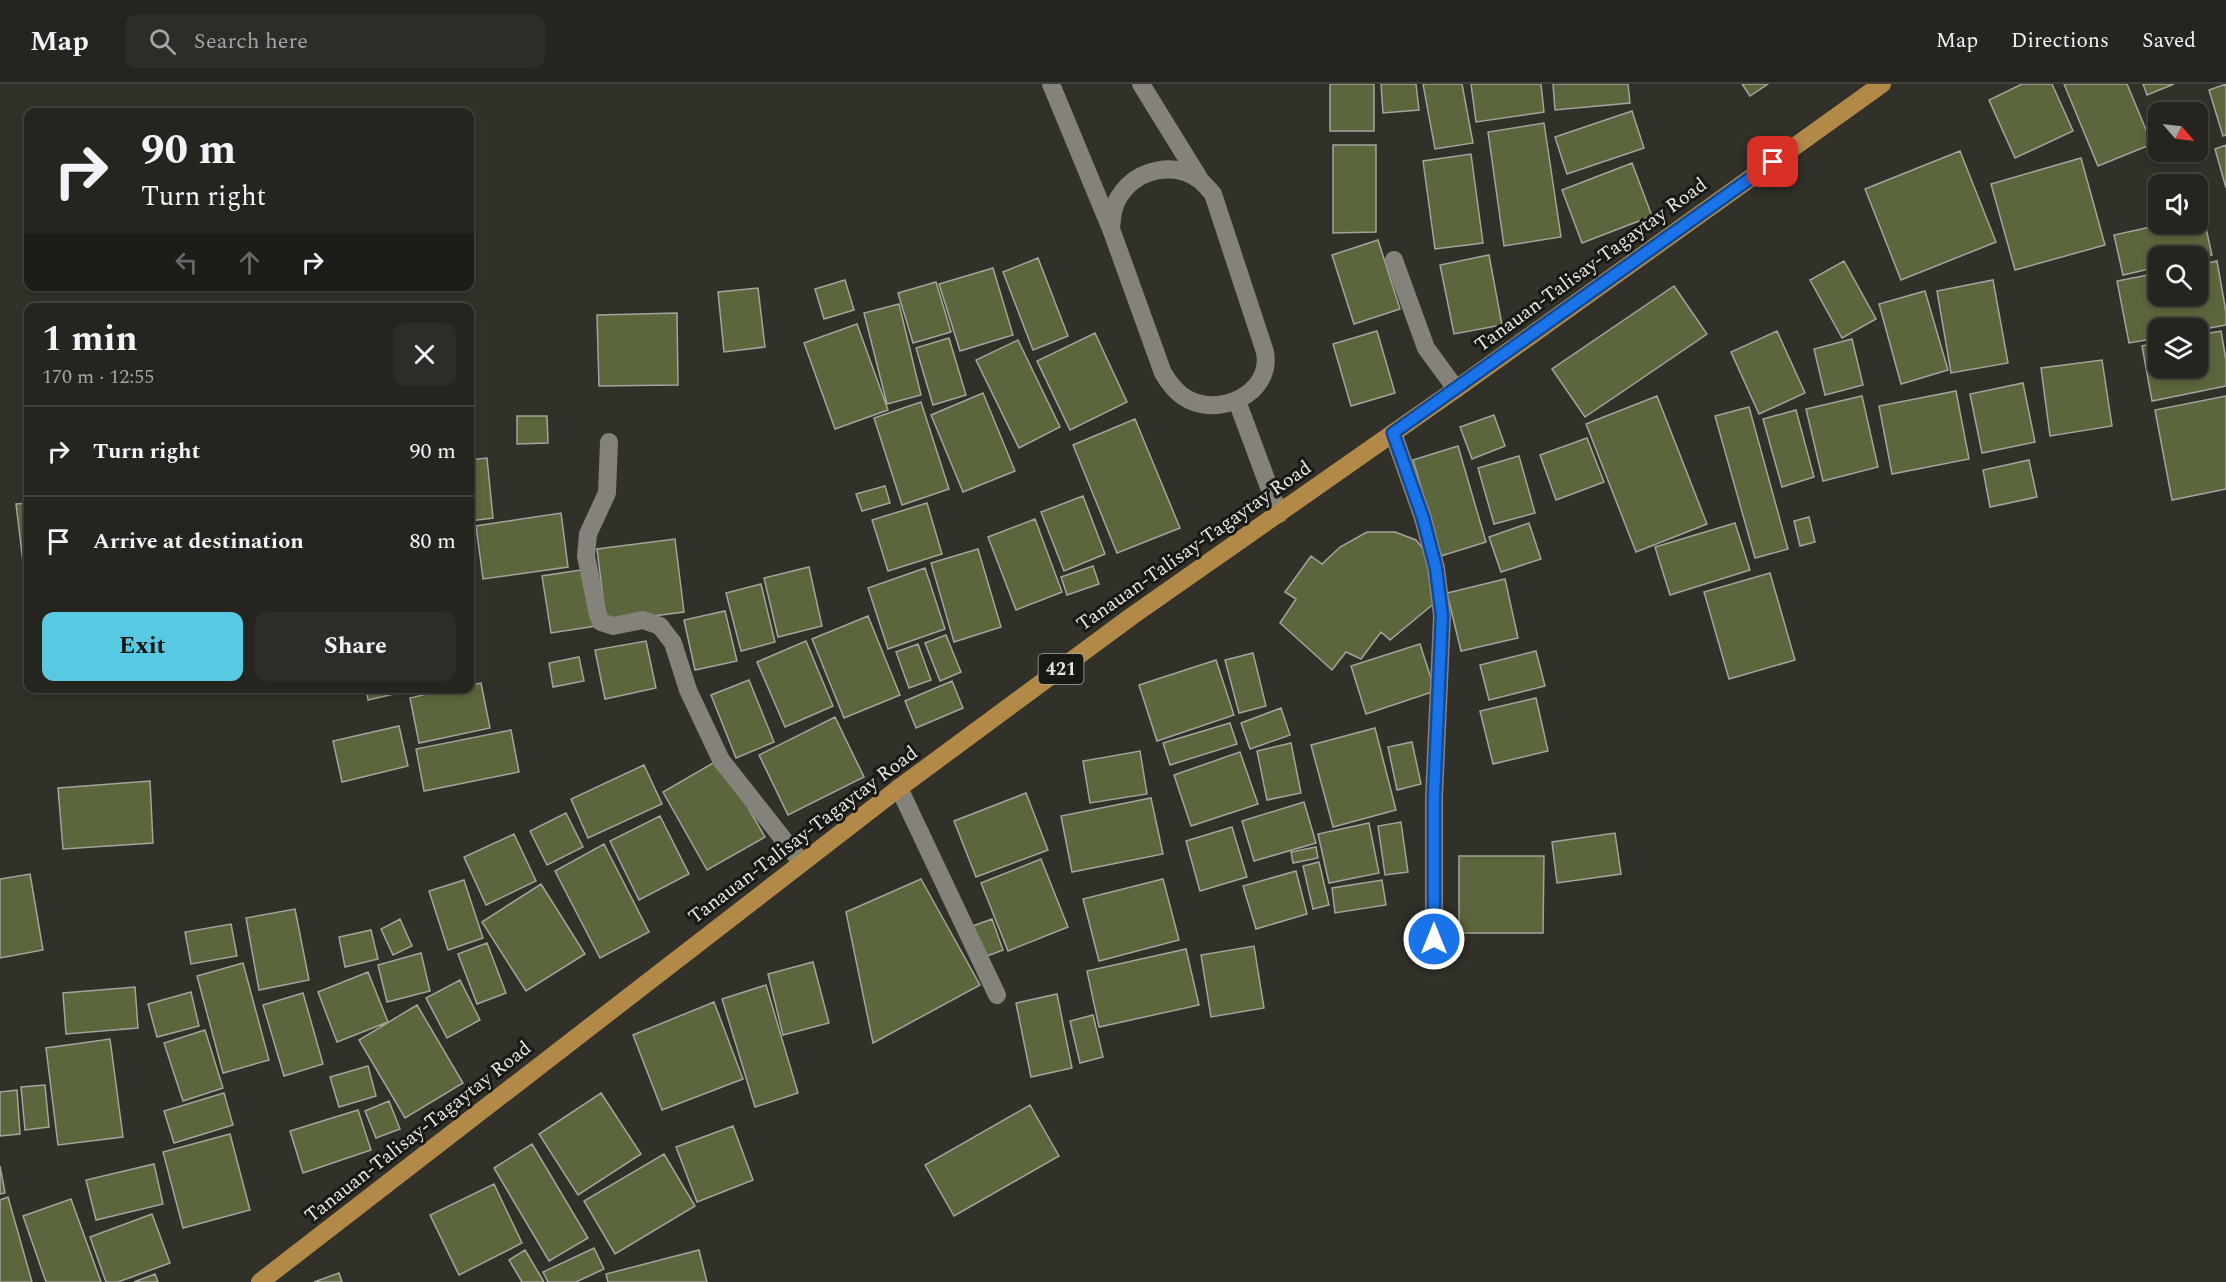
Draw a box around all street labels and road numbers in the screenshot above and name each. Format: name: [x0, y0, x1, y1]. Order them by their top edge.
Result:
street label: Tanauan-Talisay-Tagaytay Road: [1468, 170, 1714, 360]
street label: Tanauan-Talisay-Tagaytay Road: [1070, 453, 1318, 639]
road number: 421: [1038, 654, 1084, 684]
street label: Tanauan-Talisay-Tagaytay Road: [682, 738, 924, 932]
street label: Tanauan-Talisay-Tagaytay Road: [298, 1034, 538, 1230]

